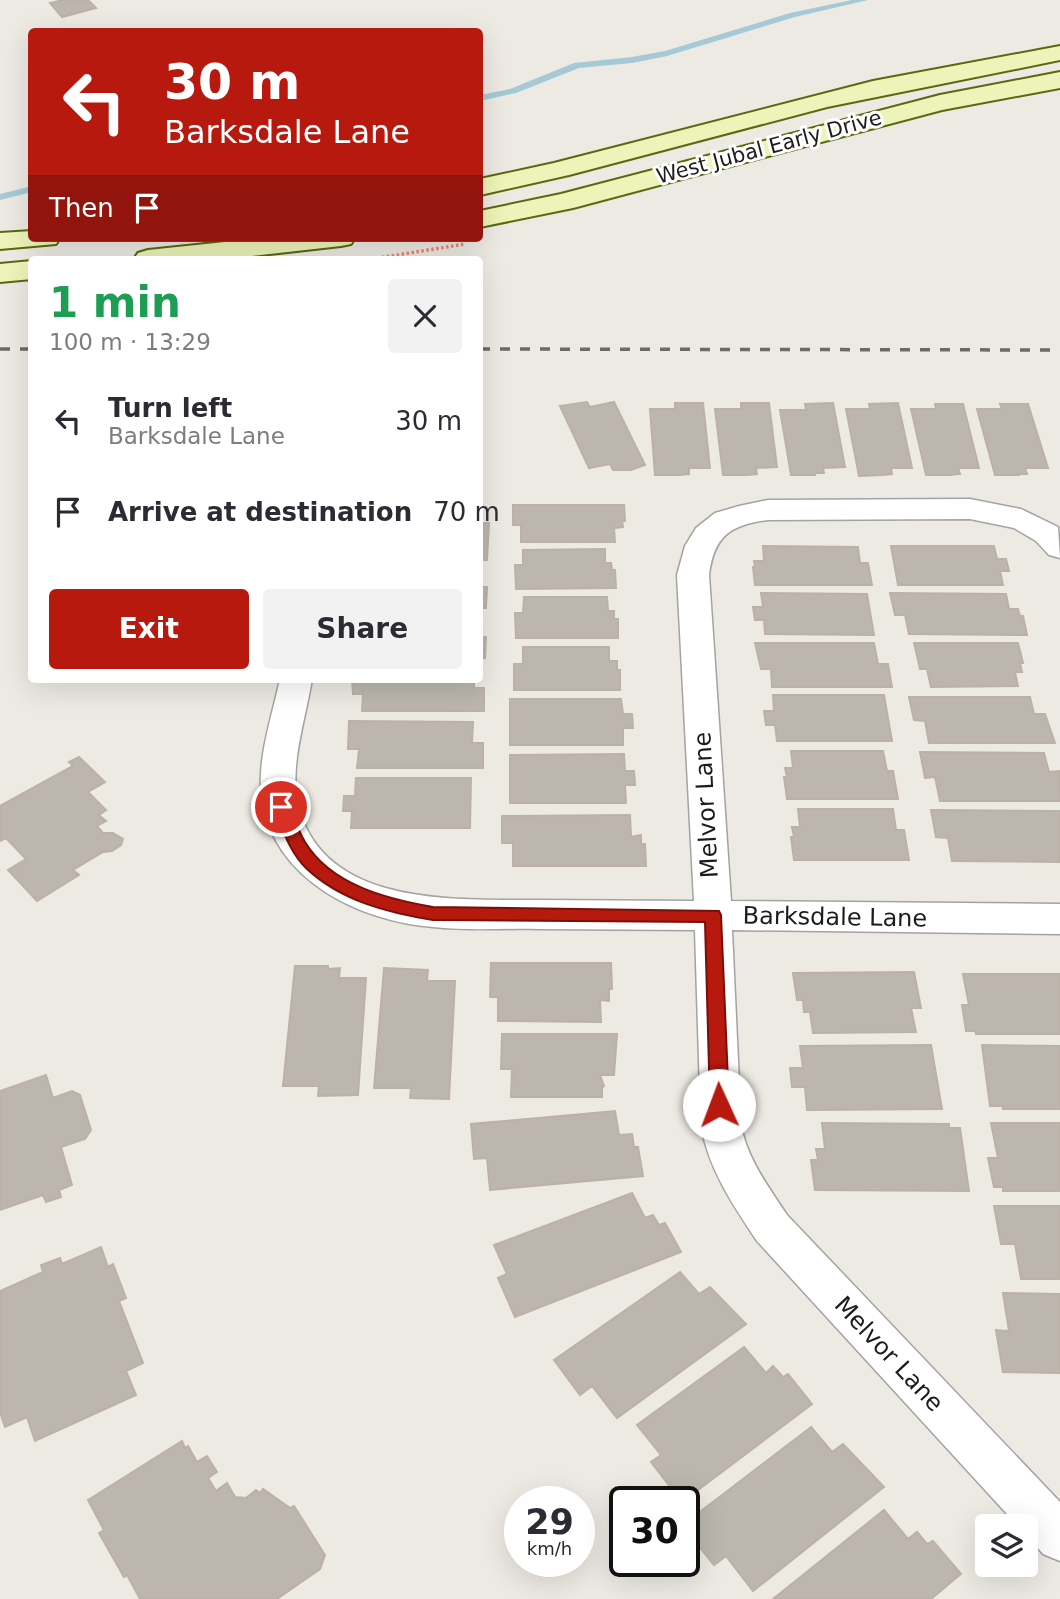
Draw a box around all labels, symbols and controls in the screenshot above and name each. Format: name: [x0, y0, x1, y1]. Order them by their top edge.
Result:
text: 30 m: [164, 54, 300, 111]
icon: left: [49, 56, 140, 147]
street label: West Jubal Early Drive: [654, 105, 884, 189]
text: Barksdale Lane: [164, 113, 410, 151]
icon: arrive: [128, 189, 166, 227]
text: Then: [49, 193, 114, 223]
text: 1 min: [49, 278, 181, 327]
button: close: [388, 279, 462, 353]
text: 100 m · 13:29: [49, 329, 211, 355]
text: Turn left: [108, 393, 232, 423]
icon: left: [49, 402, 87, 440]
text: 30 m: [395, 406, 462, 436]
text: Barksdale Lane: [108, 423, 285, 449]
icon: arrive: [49, 493, 87, 531]
text: Arrive at destination: [108, 497, 412, 527]
text: 70 m: [433, 497, 500, 527]
button: Exit: [49, 589, 249, 669]
button: Share: [263, 589, 462, 669]
street label: Melvor Lane: [688, 731, 724, 879]
pin: [251, 777, 311, 837]
icon: arrive: [262, 788, 300, 826]
street label: Barksdale Lane: [743, 901, 927, 933]
position arrow: [682, 1068, 756, 1142]
street label: Melvor Lane: [829, 1291, 949, 1417]
speed limit sign: 30: [609, 1486, 700, 1577]
text: 29: [525, 1502, 574, 1542]
map controls: [975, 1514, 1038, 1577]
button: layers: [975, 1514, 1038, 1577]
text: km/h: [527, 1538, 572, 1559]

